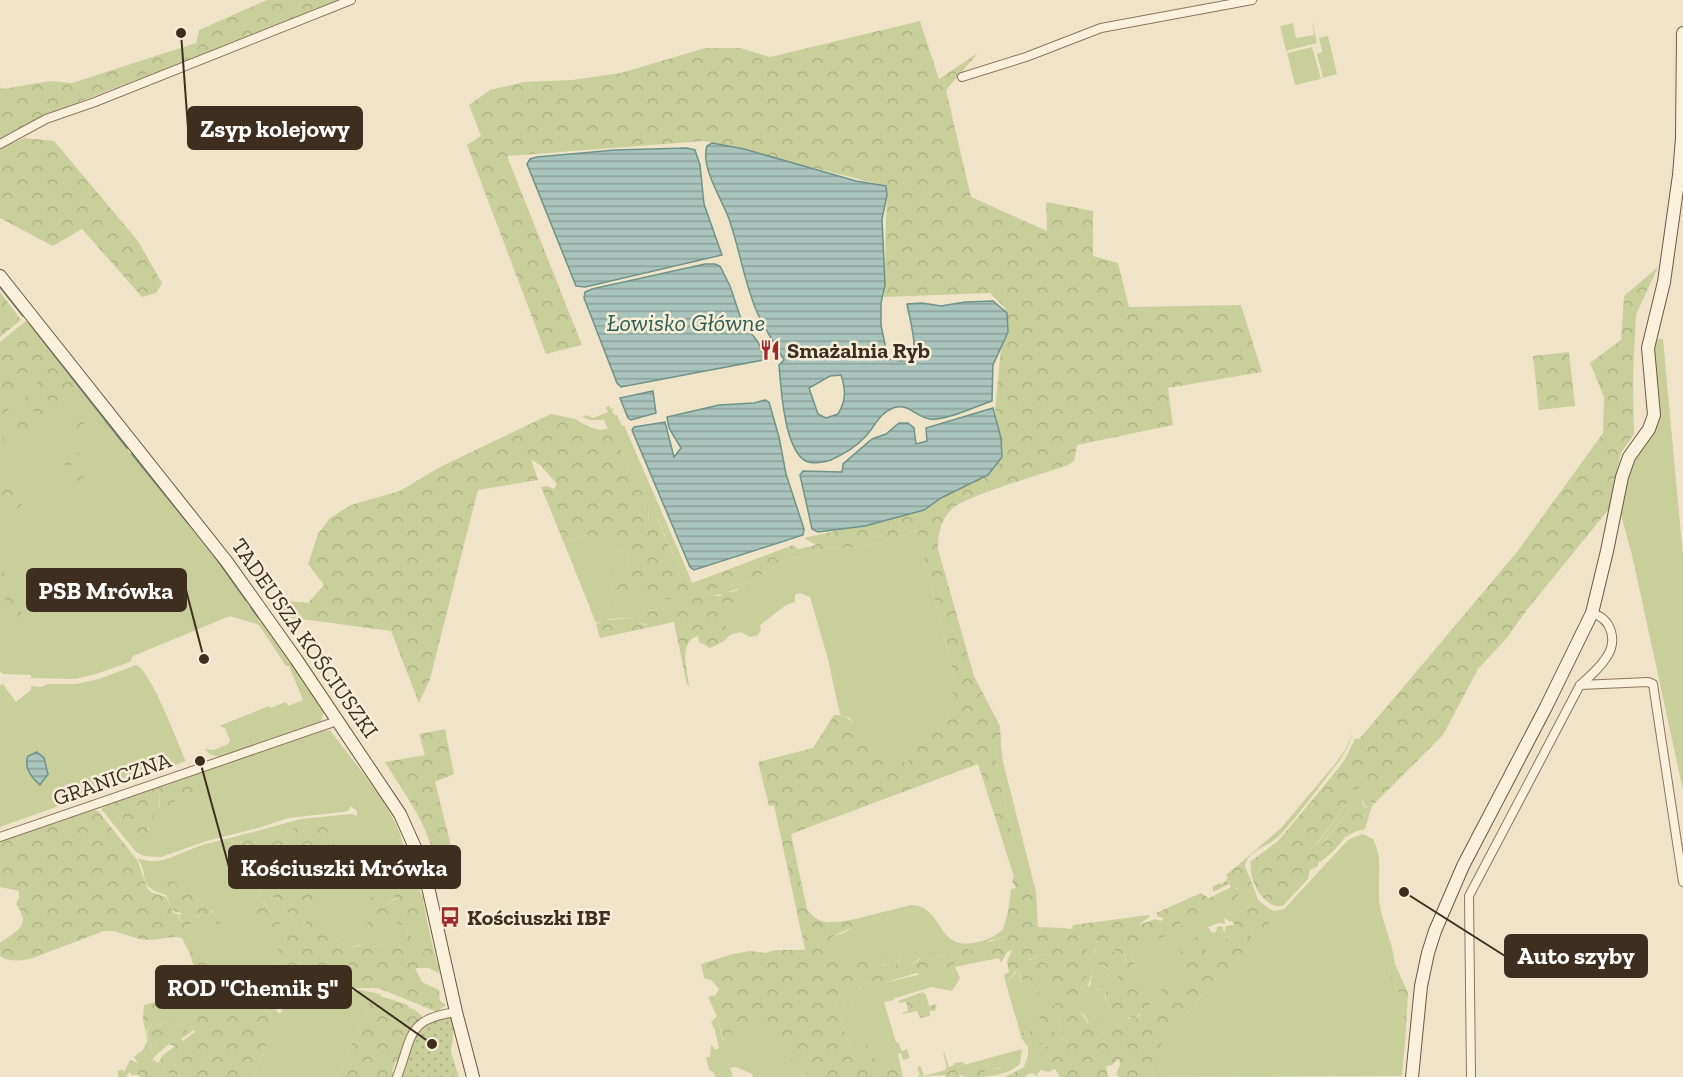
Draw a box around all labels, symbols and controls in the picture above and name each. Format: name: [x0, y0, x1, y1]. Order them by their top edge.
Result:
callout: Zsyp kolejowy: [188, 107, 362, 149]
text: Zsyp kolejowy: [200, 114, 350, 143]
water label: Łowisko Główne: [607, 308, 765, 337]
place label: Smażalnia Ryb: [787, 337, 930, 364]
restaurant icon: Smażalnia Ryb: [758, 338, 782, 362]
street label: TADEUSZA KOŚCIUSZKI: [226, 533, 384, 743]
callout: PSB Mrówka: [27, 569, 186, 611]
text: PSB Mrówka: [39, 576, 173, 605]
street label: GRANICZNA: [49, 746, 175, 812]
callout: Kościuszki Mrówka: [229, 846, 460, 888]
text: Kościuszki Mrówka: [240, 853, 448, 882]
place label: Kościuszki IBF: [467, 904, 611, 931]
bus stop icon: Kościuszki IBF: [438, 905, 462, 929]
callout: Auto szyby: [1505, 935, 1647, 977]
text: Auto szyby: [1517, 941, 1635, 970]
callout: ROD "Chemik 5": [156, 966, 351, 1008]
text: ROD "Chemik 5": [167, 973, 339, 1002]

